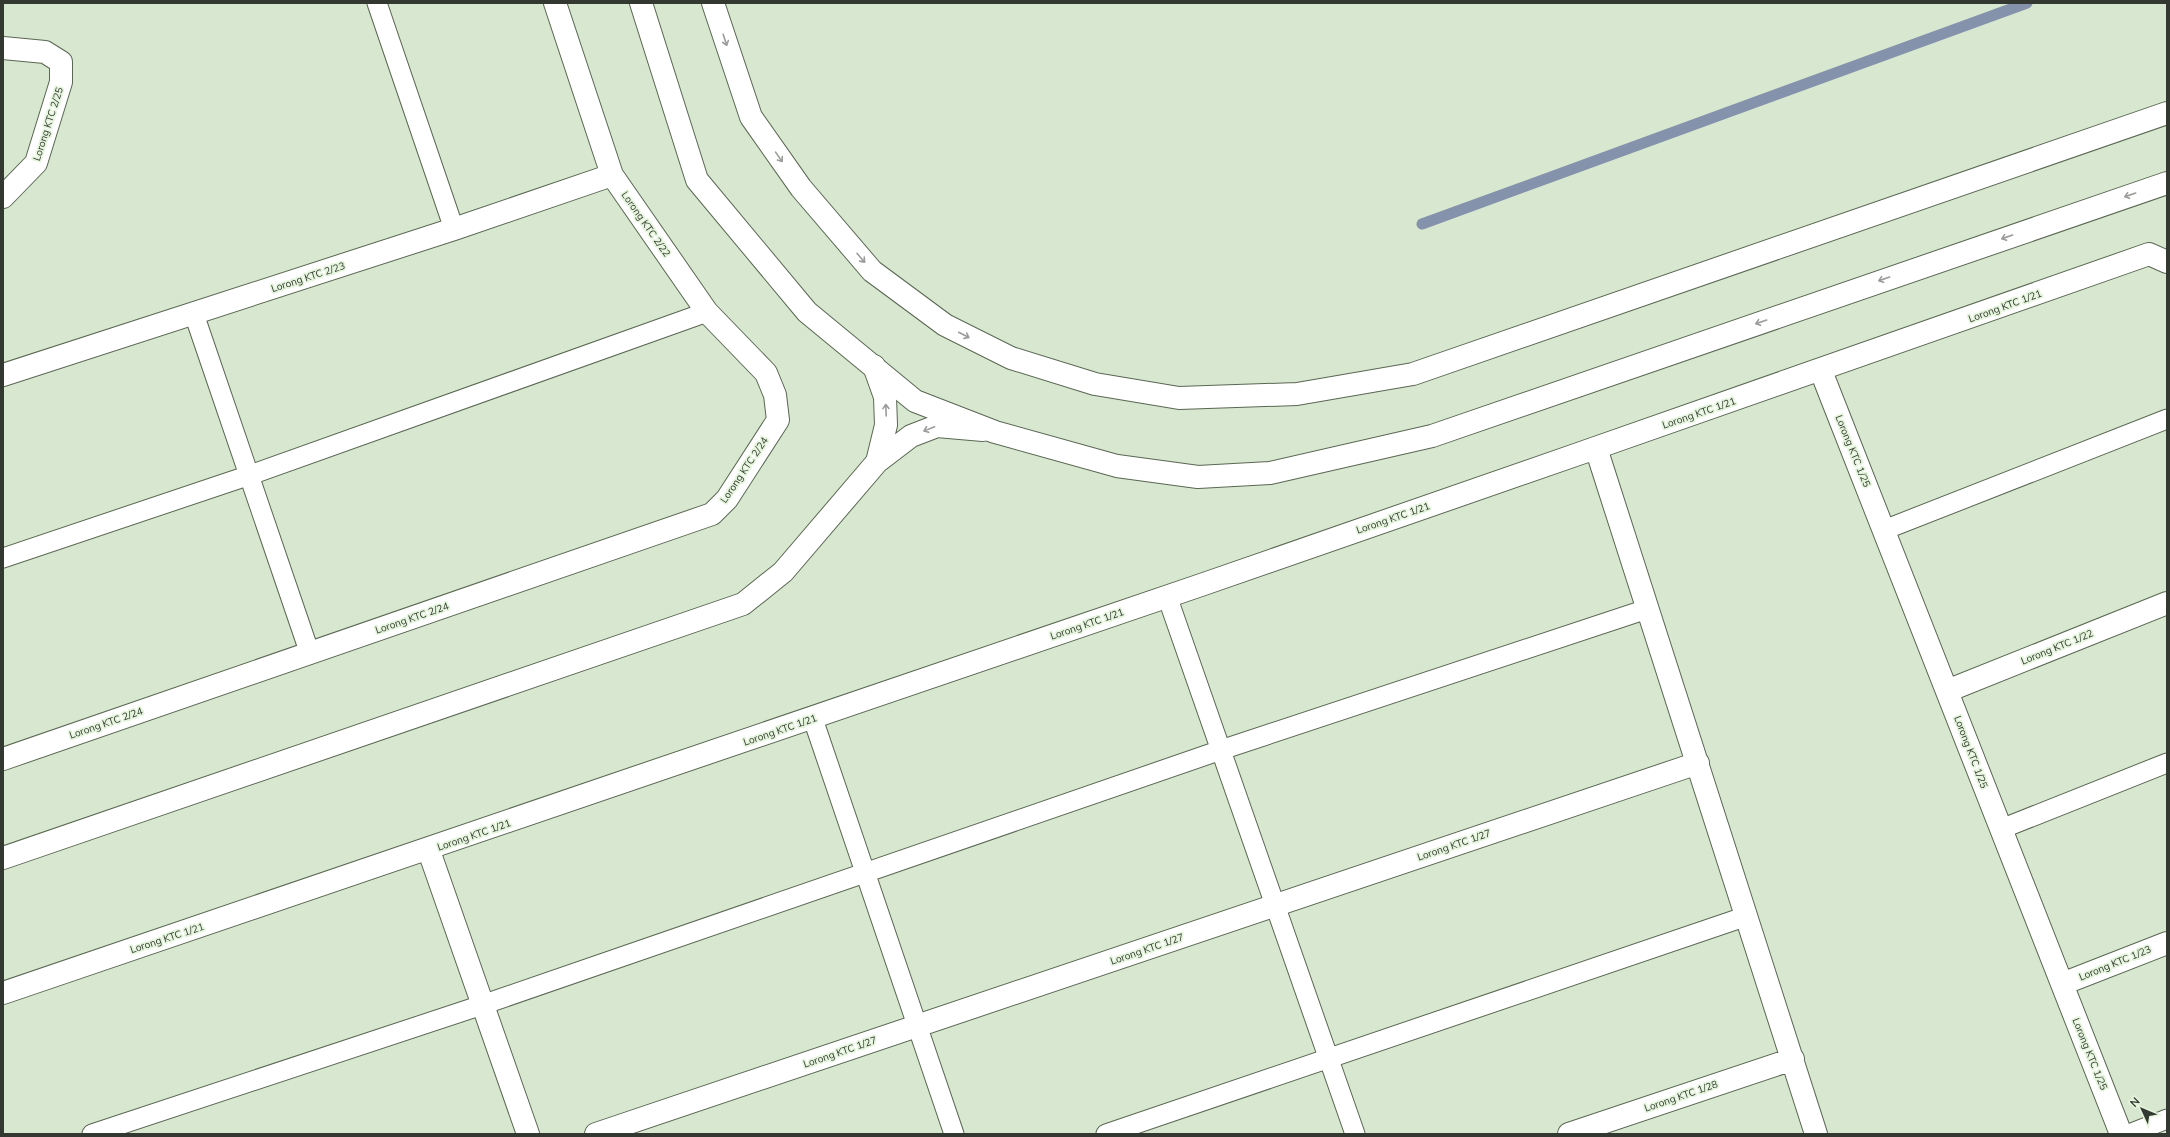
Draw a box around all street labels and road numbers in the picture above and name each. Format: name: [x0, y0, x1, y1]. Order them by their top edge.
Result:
street label: Lorong KTC 2/25: [30, 85, 66, 163]
street label: Lorong KTC 2/22: [619, 189, 673, 259]
street label: Lorong KTC 2/23: [269, 259, 347, 295]
street label: Lorong KTC 1/21: [1967, 287, 2043, 325]
street label: Lorong KTC 1/21: [1661, 394, 1737, 432]
street label: Lorong KTC 1/25: [1833, 413, 1873, 489]
street label: Lorong KTC 2/24: [717, 435, 771, 505]
street label: Lorong KTC 1/21: [1355, 499, 1431, 537]
street label: Lorong KTC 2/24: [374, 599, 450, 637]
street label: Lorong KTC 1/21: [1049, 605, 1125, 643]
street label: Lorong KTC 1/22: [2019, 627, 2095, 667]
street label: Lorong KTC 2/24: [68, 704, 144, 742]
street label: Lorong KTC 1/21: [742, 711, 818, 749]
street label: Lorong KTC 1/25: [1951, 714, 1991, 790]
street label: Lorong KTC 1/21: [436, 816, 512, 854]
street label: Lorong KTC 1/27: [1416, 826, 1492, 864]
street label: Lorong KTC 1/21: [128, 920, 206, 956]
street label: Lorong KTC 1/27: [1109, 930, 1185, 968]
street label: Lorong KTC 1/23: [2077, 943, 2153, 983]
street label: Lorong KTC 1/25: [2070, 1016, 2110, 1092]
street label: Lorong KTC 1/27: [802, 1033, 878, 1071]
street label: Lorong KTC 1/28: [1643, 1077, 1719, 1115]

